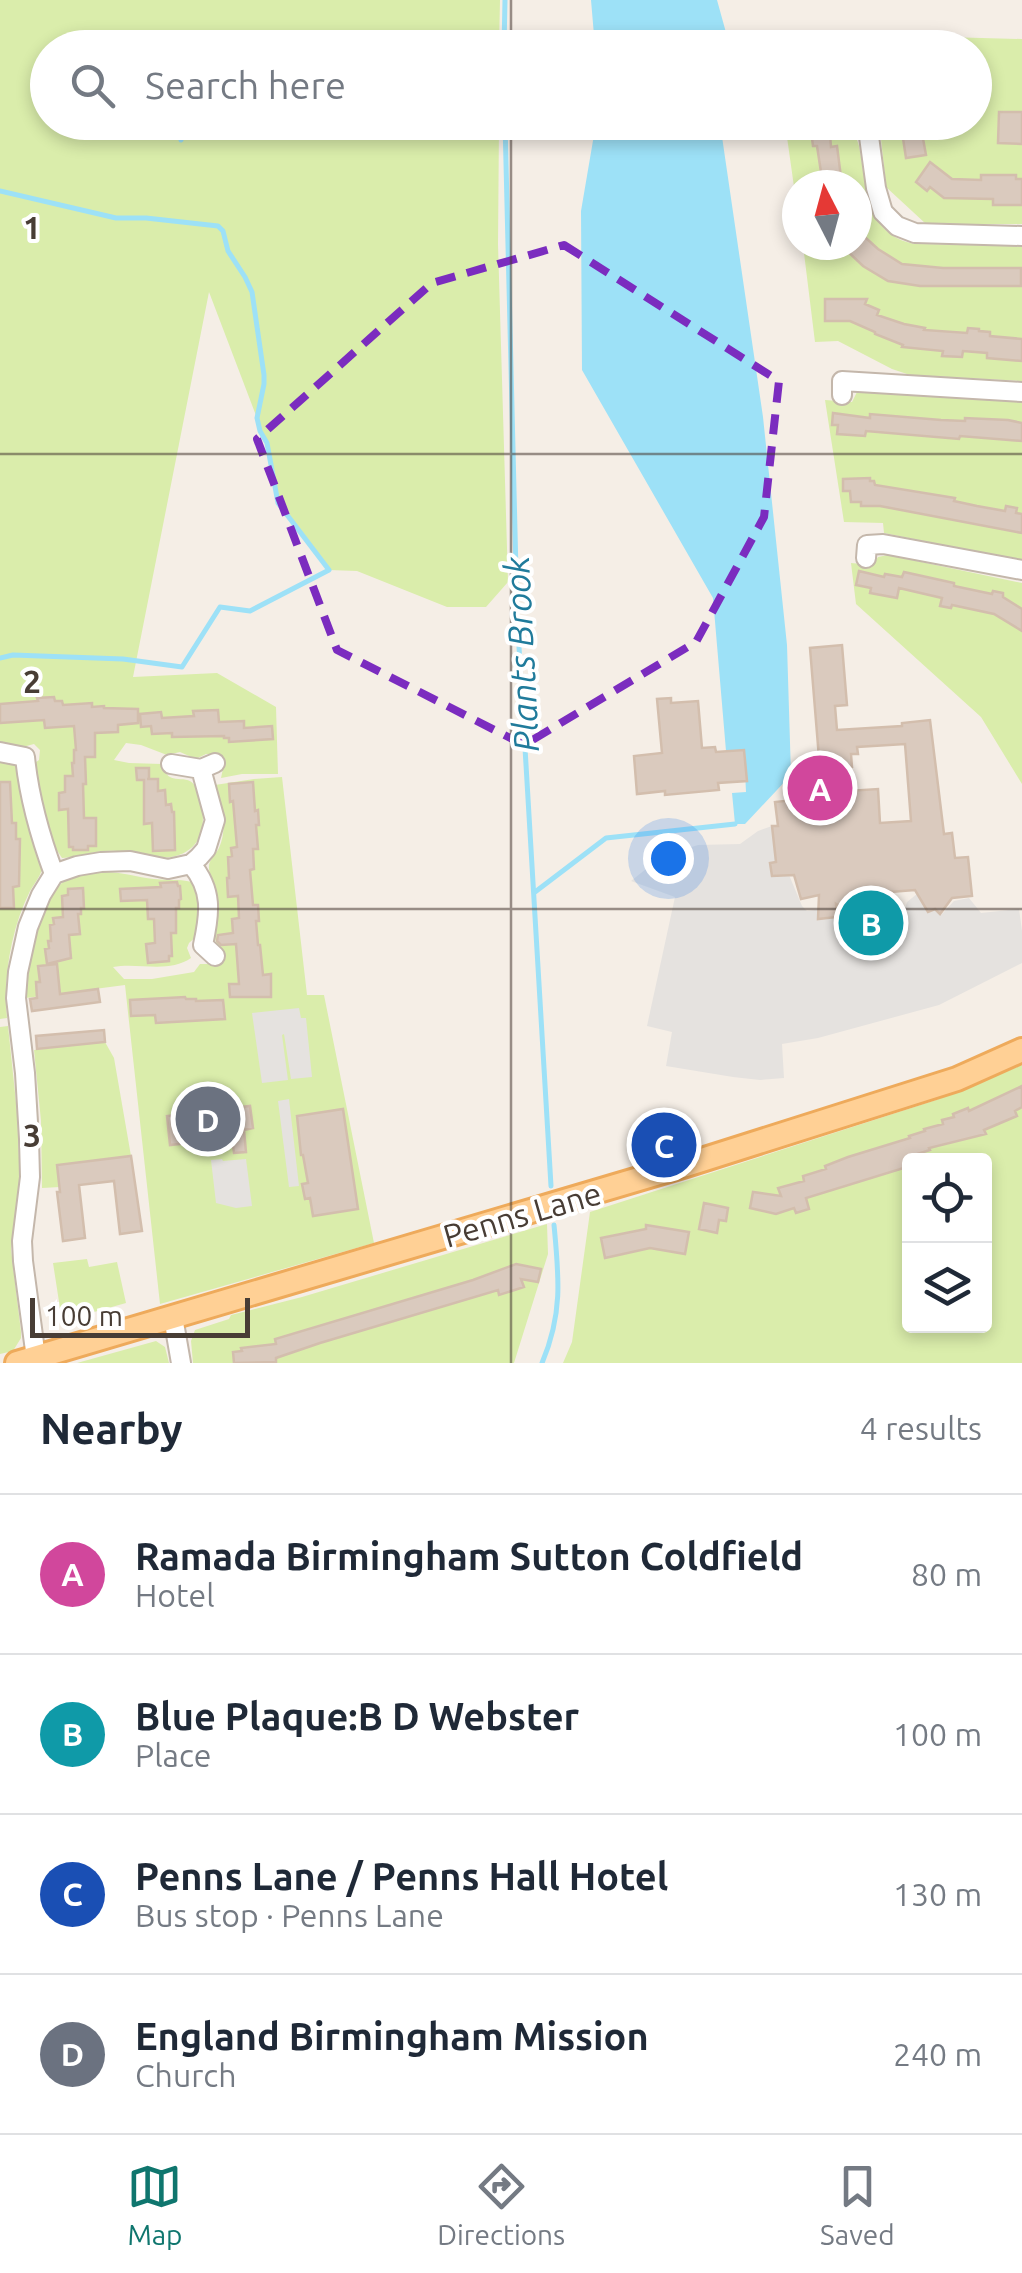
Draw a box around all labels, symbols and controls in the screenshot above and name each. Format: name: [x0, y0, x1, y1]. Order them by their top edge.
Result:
search box: [30, 30, 992, 140]
icon: search: [65, 58, 120, 113]
text: Search here: [145, 64, 346, 106]
north arrow: [782, 170, 872, 260]
text: 1: [23, 209, 41, 245]
water label: Plants Brook: [496, 555, 546, 753]
text: 2: [23, 663, 41, 699]
pin: A: [788, 750, 852, 826]
your location: [643, 833, 694, 884]
pin: B: [838, 886, 904, 960]
pin: D: [176, 1082, 240, 1156]
pin: C: [632, 1108, 696, 1182]
text: 3: [23, 1117, 41, 1153]
map controls: [902, 1153, 992, 1333]
button: locate: [902, 1153, 992, 1243]
street label: Penns Lane: [439, 1174, 605, 1254]
button: layers: [902, 1243, 992, 1333]
scale bar: [30, 1293, 250, 1338]
text: 100 m: [45, 1300, 123, 1331]
text: Nearby: [40, 1405, 183, 1452]
text: 4 results: [860, 1410, 982, 1446]
text: Ramada Birmingham Sutton Coldfield: [135, 1535, 803, 1577]
text: A: [61, 1556, 84, 1592]
text: 80 m: [911, 1556, 982, 1592]
text: Hotel: [135, 1577, 215, 1613]
text: Blue Plaque:B D Webster: [135, 1695, 579, 1737]
text: B: [62, 1716, 83, 1752]
text: 100 m: [893, 1716, 982, 1752]
text: Place: [135, 1737, 211, 1773]
text: Penns Lane / Penns Hall Hotel: [135, 1855, 668, 1897]
text: C: [62, 1876, 83, 1912]
text: 130 m: [893, 1876, 982, 1912]
text: Bus stop · Penns Lane: [135, 1897, 444, 1933]
text: England Birmingham Mission: [135, 2015, 649, 2057]
text: D: [61, 2036, 84, 2072]
text: 240 m: [893, 2036, 982, 2072]
text: Church: [135, 2057, 236, 2093]
tab: Map: [127, 2159, 183, 2250]
tab: Directions: [437, 2159, 565, 2250]
tab: Saved: [820, 2159, 895, 2250]

